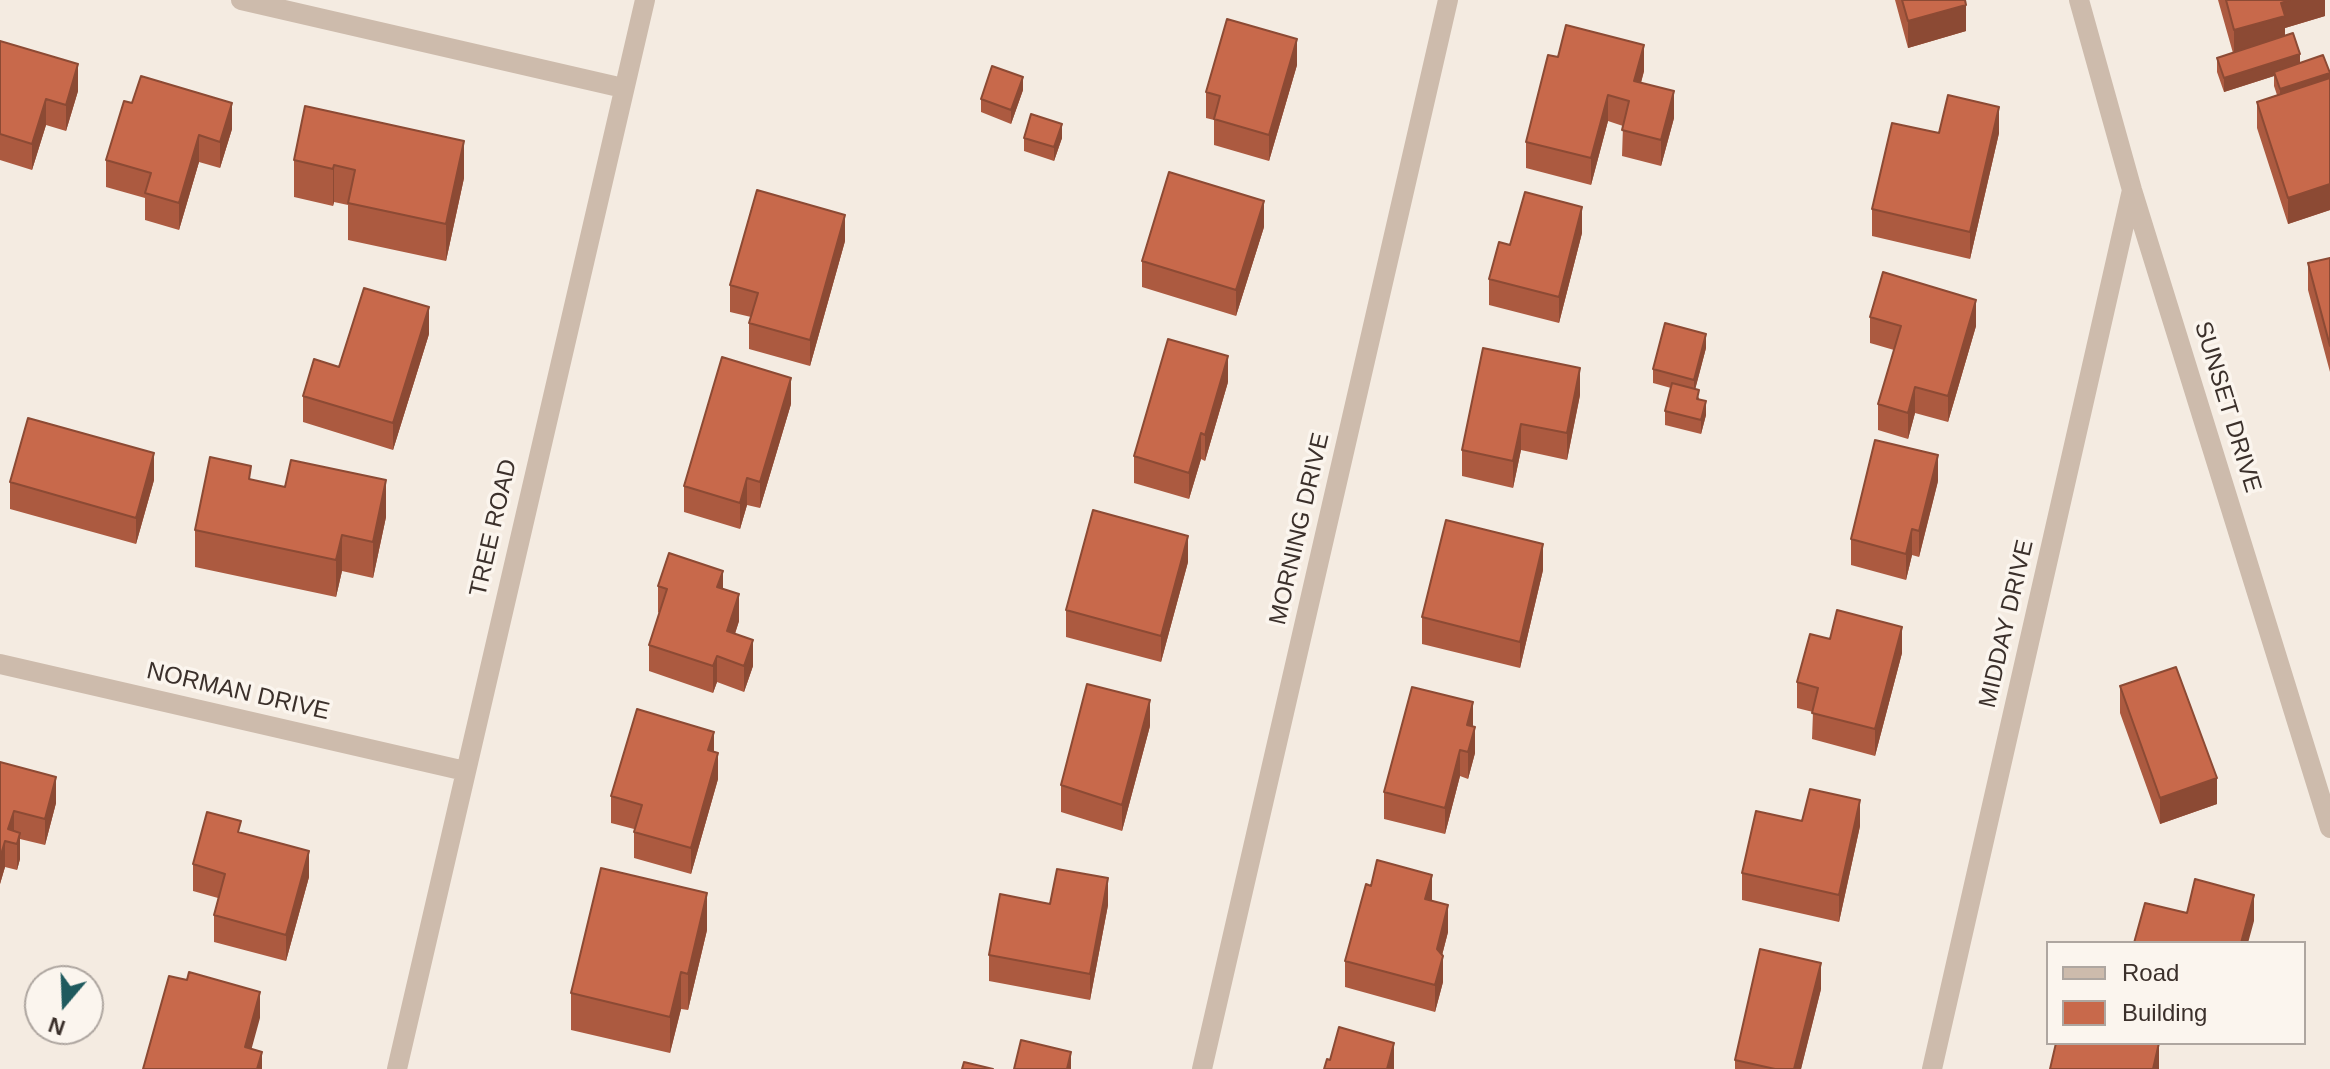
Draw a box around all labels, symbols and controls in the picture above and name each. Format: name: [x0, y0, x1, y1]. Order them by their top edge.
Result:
street label: SUNSET DRIVE: [2187, 318, 2267, 496]
street label: MORNING DRIVE: [1264, 430, 1336, 628]
street label: TREE ROAD: [464, 457, 524, 599]
street label: MIDDAY DRIVE: [1974, 537, 2040, 711]
street label: NORMAN DRIVE: [144, 657, 332, 727]
legend: [2046, 941, 2306, 1045]
text: Road: [2122, 959, 2179, 986]
north arrow: [24, 965, 104, 1045]
text: Building: [2122, 999, 2207, 1026]
text: N: [45, 1012, 68, 1041]

